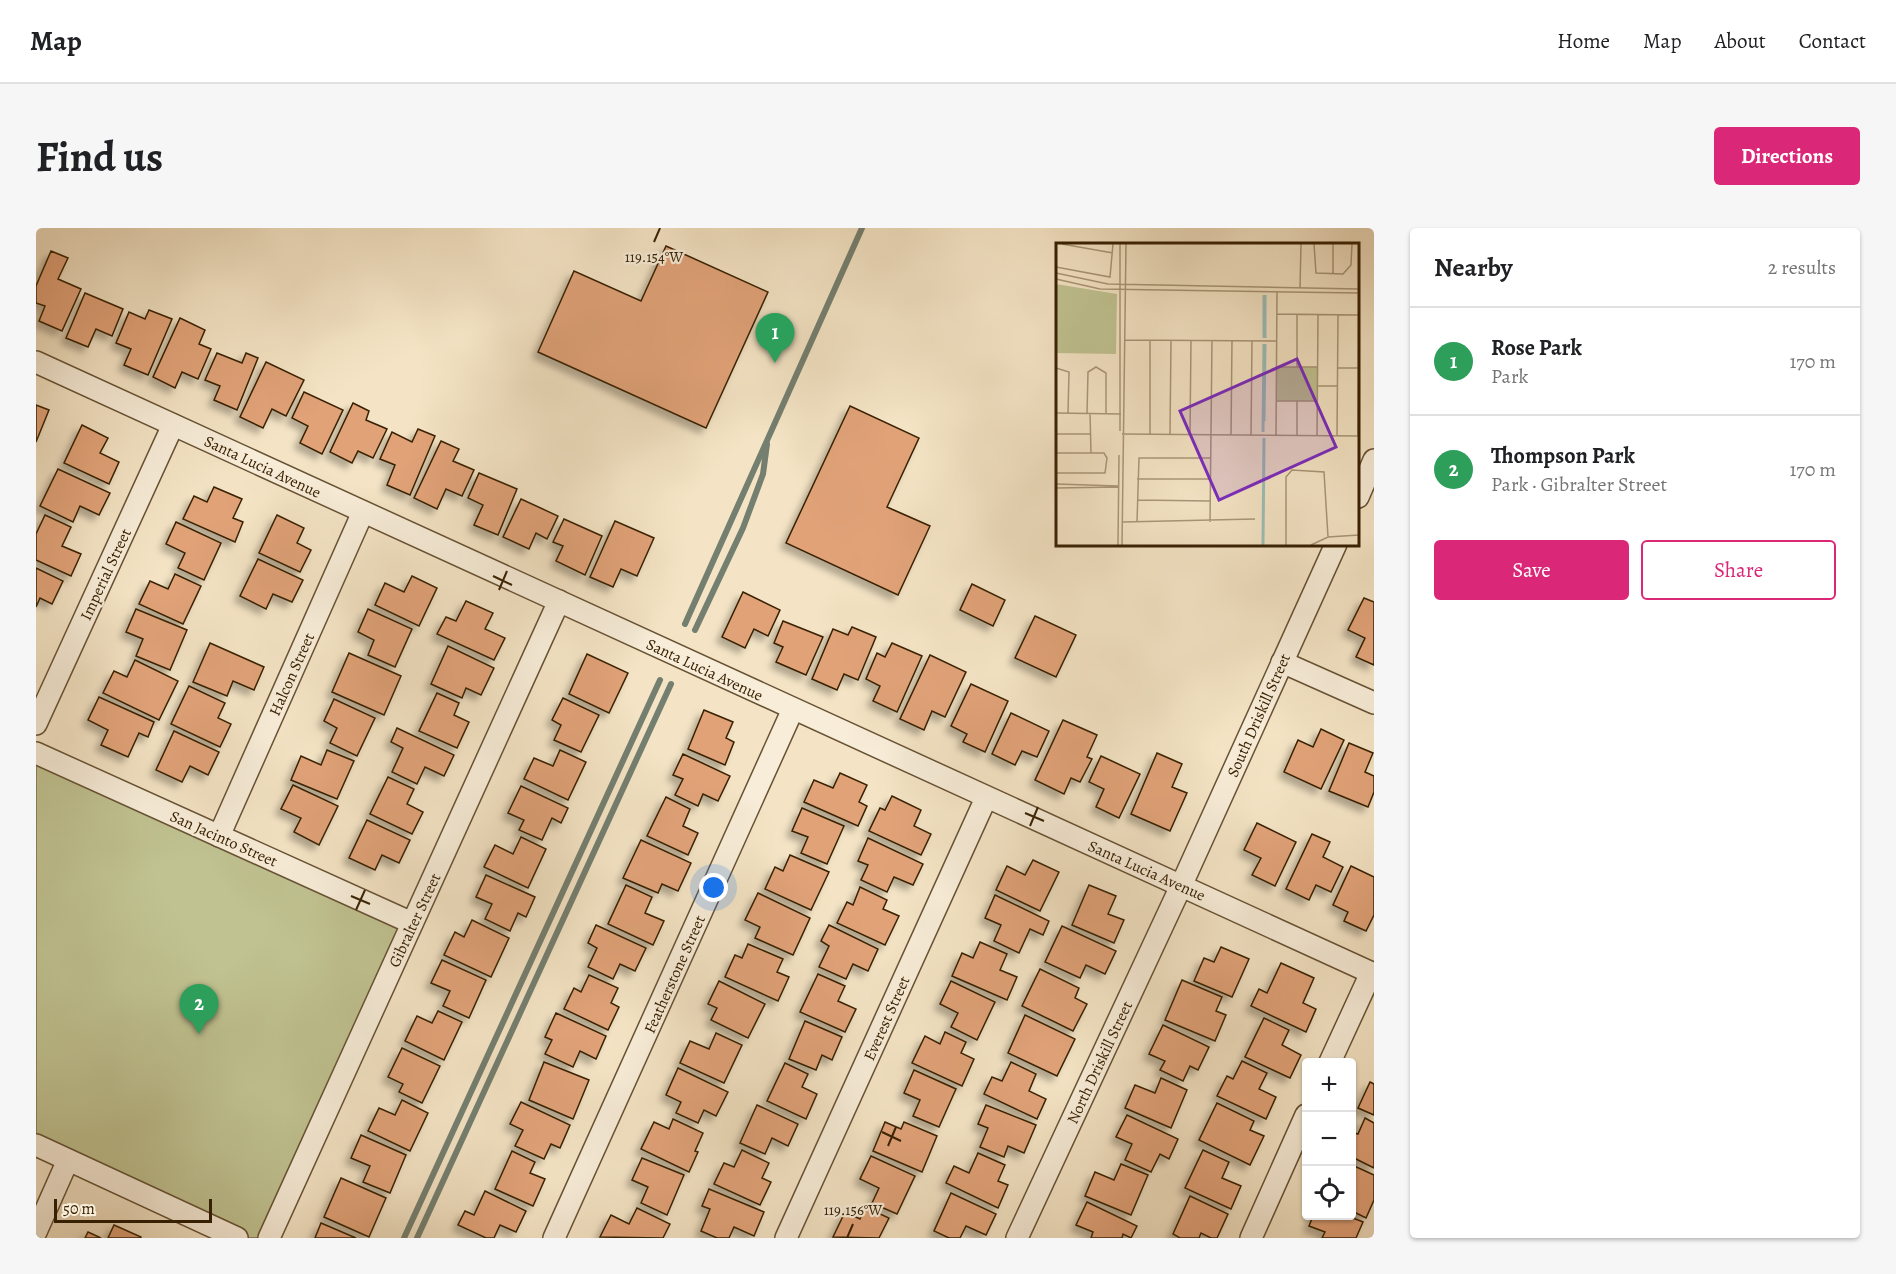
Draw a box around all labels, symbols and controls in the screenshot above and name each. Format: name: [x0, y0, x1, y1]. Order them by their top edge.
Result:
text: Map: [30, 22, 82, 60]
text: Home: [1557, 27, 1610, 55]
text: Map: [1643, 27, 1681, 55]
text: About: [1714, 27, 1766, 55]
text: Contact: [1799, 27, 1866, 55]
button: Directions: [1714, 127, 1860, 185]
text: Find us: [36, 128, 163, 185]
inset map: [1056, 243, 1359, 546]
text: 119.154°W: [625, 247, 683, 267]
text: Nearby: [1434, 250, 1513, 285]
text: 2 results: [1768, 254, 1836, 281]
pin: 1: [756, 314, 794, 363]
text: Rose Park: [1491, 333, 1582, 363]
text: 1: [1450, 348, 1457, 375]
text: 170 m: [1790, 348, 1836, 375]
text: Park: [1491, 363, 1529, 390]
street label: Santa Lucia Avenue: [201, 430, 325, 504]
text: Thompson Park: [1491, 441, 1635, 471]
text: 2: [1449, 456, 1458, 483]
text: 170 m: [1790, 456, 1836, 483]
text: Park · Gibralter Street: [1491, 471, 1667, 498]
street label: Imperial Street: [75, 525, 137, 624]
button: Save: [1434, 540, 1629, 600]
button: Share: [1641, 540, 1836, 600]
street label: Halcon Street: [264, 629, 320, 719]
street label: Santa Lucia Avenue: [643, 633, 767, 707]
street label: South Driskill Street: [1222, 650, 1296, 781]
street label: San Jacinto Street: [166, 805, 281, 872]
street label: Santa Lucia Avenue: [1084, 835, 1209, 907]
street label: Gibralter Street: [384, 870, 446, 971]
your location: [699, 873, 728, 902]
street label: Featherstone Street: [639, 912, 711, 1037]
street label: Everest Street: [858, 973, 915, 1064]
pin: 2: [180, 984, 218, 1034]
street label: North Driskill Street: [1062, 997, 1138, 1128]
map controls: [1302, 1058, 1356, 1220]
button: +: [1302, 1058, 1356, 1112]
button: −: [1302, 1112, 1356, 1166]
button: locate: [1302, 1166, 1356, 1220]
scale bar: [54, 1196, 212, 1224]
text: 50 m: [63, 1198, 95, 1220]
text: 119.156°W: [824, 1200, 882, 1220]

